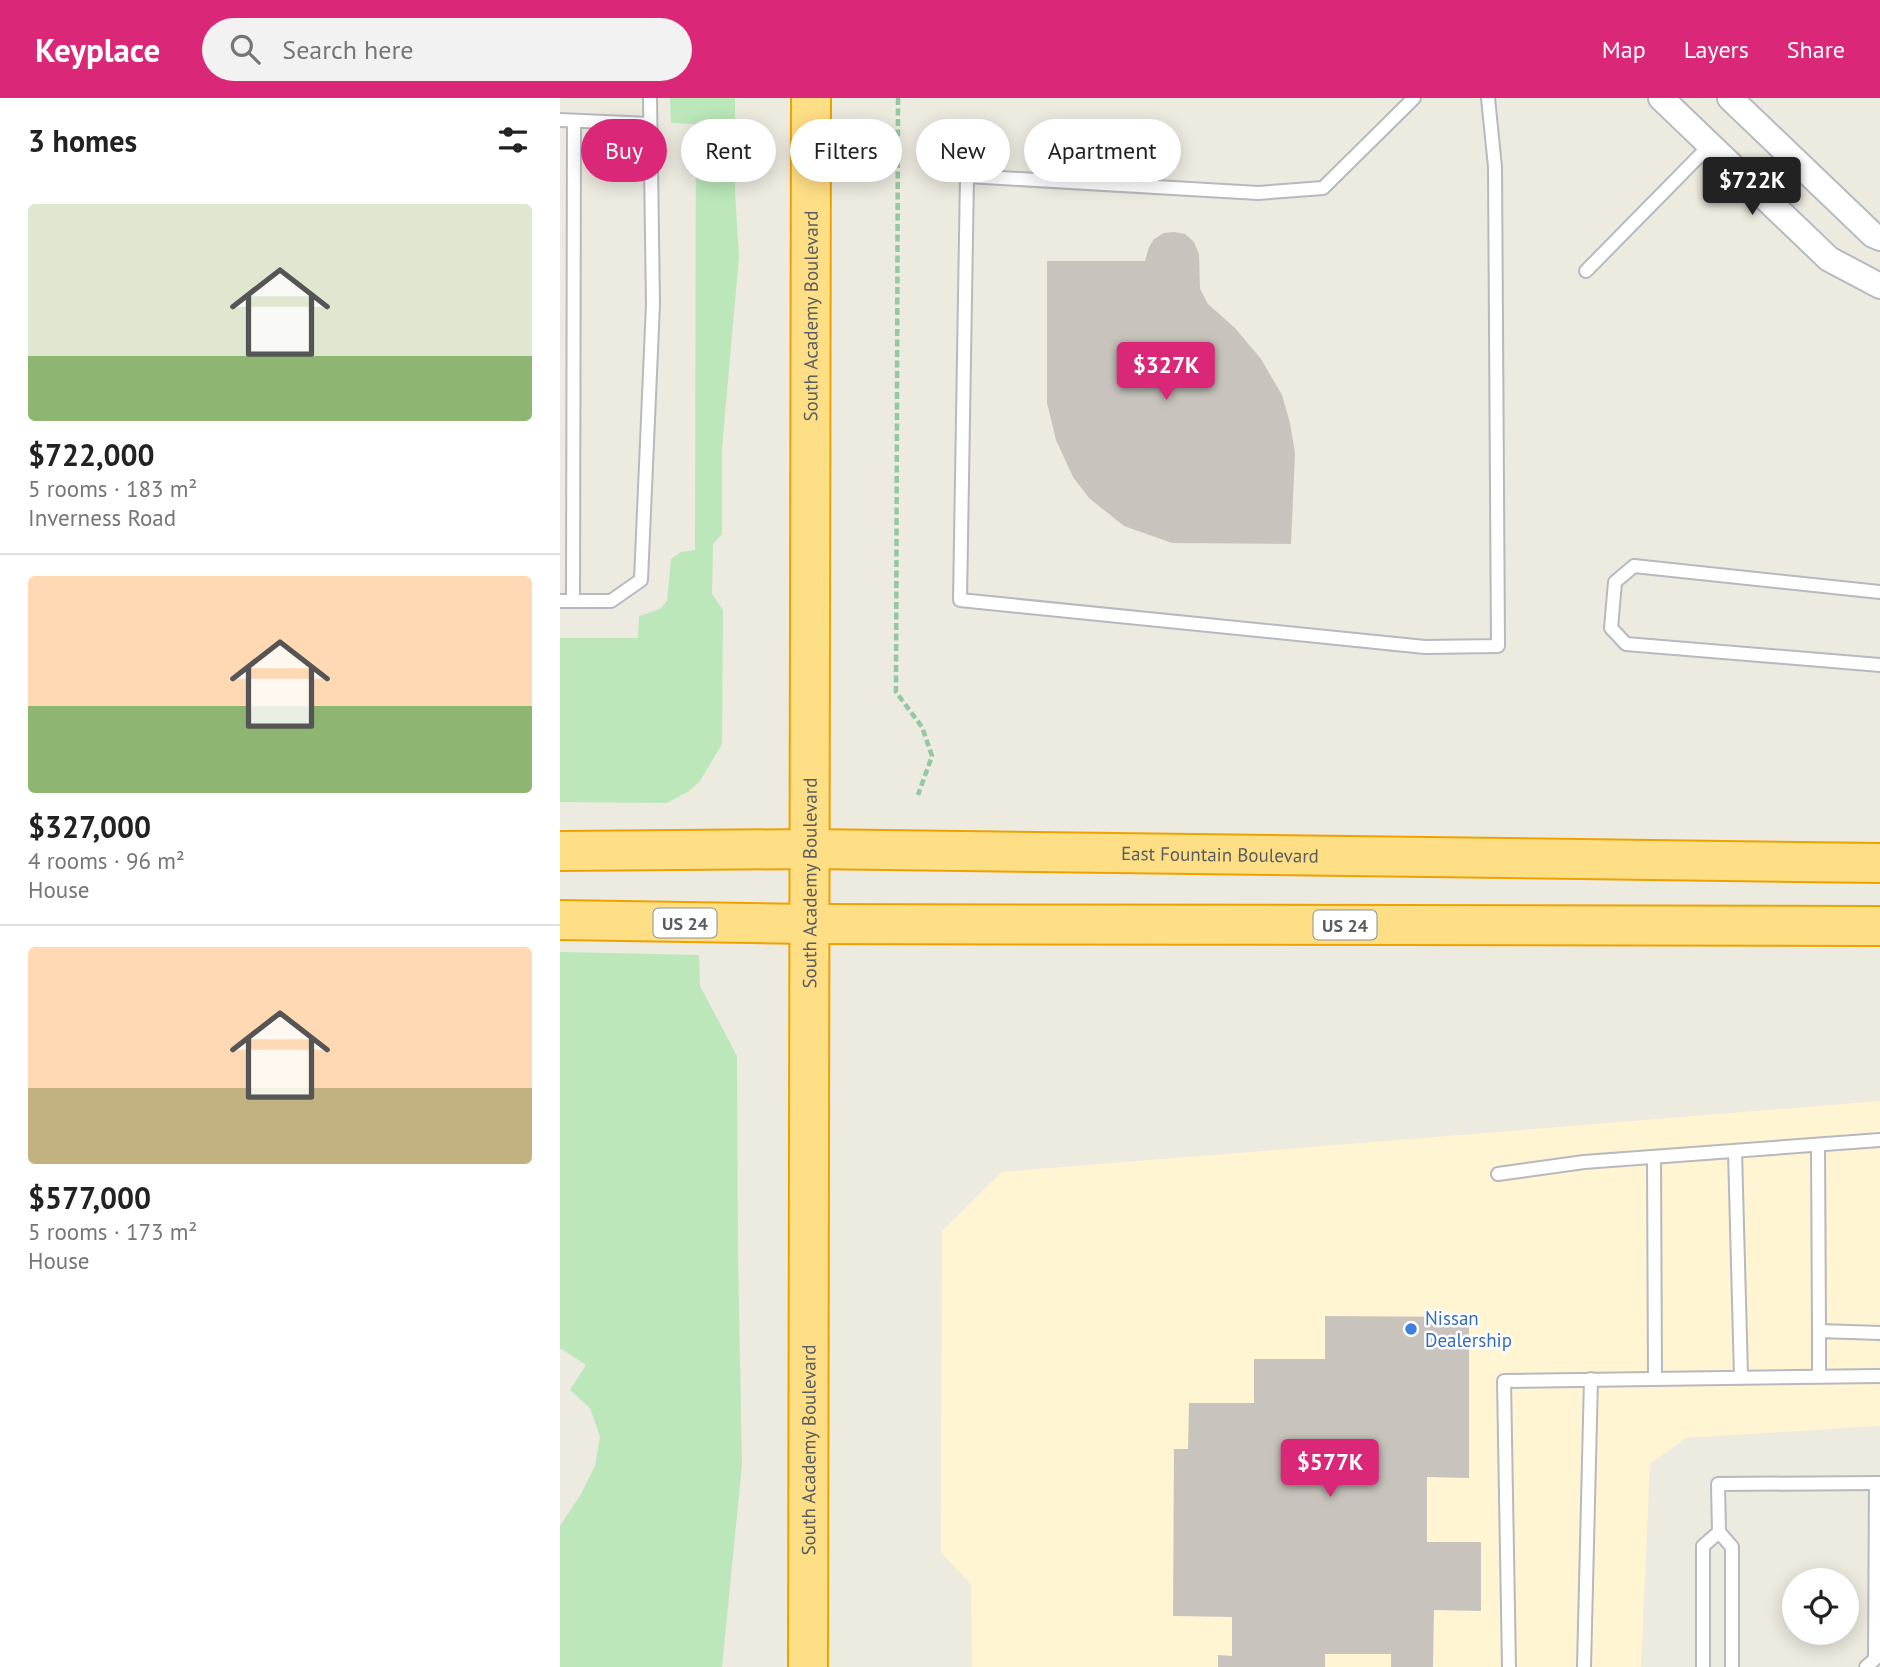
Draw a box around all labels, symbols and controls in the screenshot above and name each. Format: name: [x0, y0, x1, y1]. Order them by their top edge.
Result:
search box: [202, 18, 692, 81]
text: Keyplace: [35, 28, 160, 71]
icon: search: [226, 30, 264, 68]
text: Search here: [282, 33, 413, 66]
text: Map: [1602, 34, 1646, 65]
text: Layers: [1684, 34, 1749, 65]
text: Share: [1787, 34, 1845, 65]
chip: Buy: [581, 119, 667, 182]
chip: Rent: [681, 119, 776, 182]
chip: Filters: [790, 119, 902, 182]
chip: New: [916, 119, 1010, 182]
chip: Apartment: [1024, 119, 1181, 182]
text: 3 homes: [28, 121, 137, 160]
icon: filters: [494, 121, 532, 159]
pin: $722K: [1703, 158, 1801, 217]
text: $722K: [1719, 165, 1785, 194]
street label: South Academy Boulevard: [798, 210, 823, 422]
icon: home: [217, 249, 343, 375]
pin: $327K: [1117, 342, 1215, 402]
text: $327K: [1133, 350, 1199, 379]
text: $722,000: [28, 435, 155, 474]
text: 5 rooms · 183 m²: [28, 474, 197, 503]
text: Inverness Road: [28, 503, 176, 532]
icon: home: [217, 621, 343, 747]
street label: South Academy Boulevard: [797, 777, 822, 989]
text: $327,000: [28, 807, 151, 846]
street label: East Fountain Boulevard: [1121, 841, 1319, 868]
text: 4 rooms · 96 m²: [28, 846, 185, 875]
text: House: [28, 875, 90, 904]
road number: US 24: [654, 908, 716, 938]
road number: US 24: [1314, 910, 1376, 940]
icon: home: [217, 992, 343, 1118]
text: $577,000: [28, 1178, 151, 1217]
text: 5 rooms · 173 m²: [28, 1217, 197, 1246]
text: House: [28, 1246, 90, 1275]
place label: Nissan Dealership: [1425, 1306, 1512, 1352]
marker: Nissan Dealership: [1403, 1321, 1419, 1337]
street label: South Academy Boulevard: [796, 1344, 821, 1556]
pin: $577K: [1281, 1440, 1379, 1499]
text: $577K: [1297, 1447, 1363, 1476]
map controls: [1782, 1568, 1859, 1645]
button: locate: [1782, 1568, 1859, 1645]

